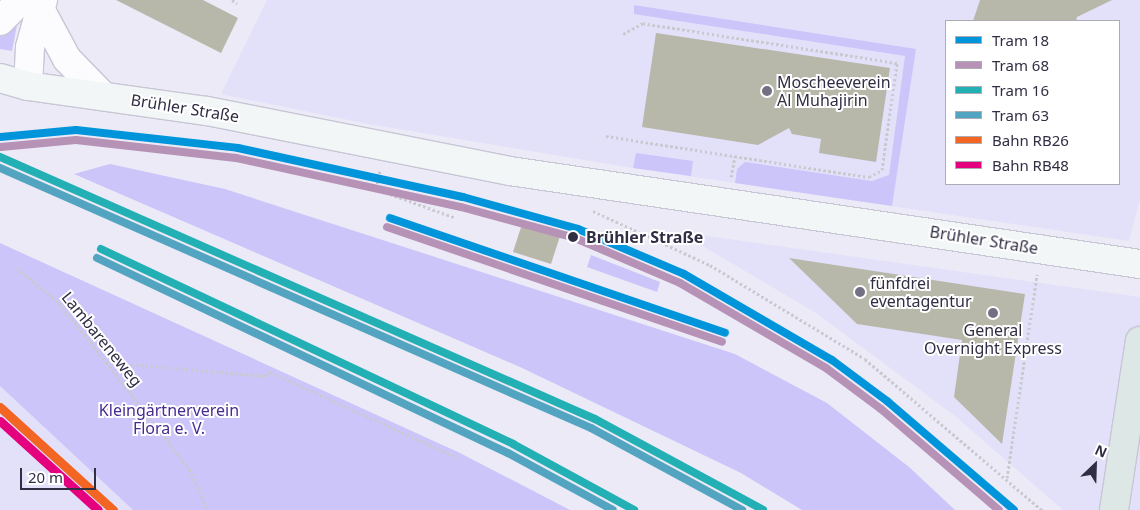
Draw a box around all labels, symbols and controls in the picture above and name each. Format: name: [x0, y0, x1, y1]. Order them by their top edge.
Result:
legend: [945, 20, 1120, 185]
text: Tram 18: [992, 30, 1049, 50]
text: Tram 68: [992, 55, 1049, 75]
place label: Moscheeverein Al Muhajirin: [777, 72, 891, 110]
text: Tram 16: [992, 80, 1049, 100]
marker: Moscheeverein Al Muhajirin: [761, 85, 773, 97]
street label: Brühler Straße: [129, 90, 241, 126]
text: Tram 63: [992, 105, 1049, 125]
text: Bahn RB26: [992, 130, 1069, 150]
text: Bahn RB48: [992, 155, 1069, 175]
street label: Brühler Straße: [928, 222, 1040, 258]
place label: Brühler Straße: [586, 227, 703, 247]
marker: Brühler Straße: [564, 228, 582, 246]
place label: fünfdrei eventagentur: [870, 273, 972, 311]
marker: fünfdrei eventagentur: [854, 286, 866, 298]
street label: Lambareneweg: [58, 288, 146, 390]
marker: General Overnight Express: [987, 307, 999, 319]
place label: General Overnight Express: [924, 320, 1062, 358]
park label: Kleingärtnerverein Flora e. V.: [99, 400, 239, 438]
north arrow: [1070, 440, 1120, 490]
text: N: [1092, 440, 1110, 462]
scale bar: [22, 458, 99, 490]
text: 20 m: [28, 467, 63, 487]

